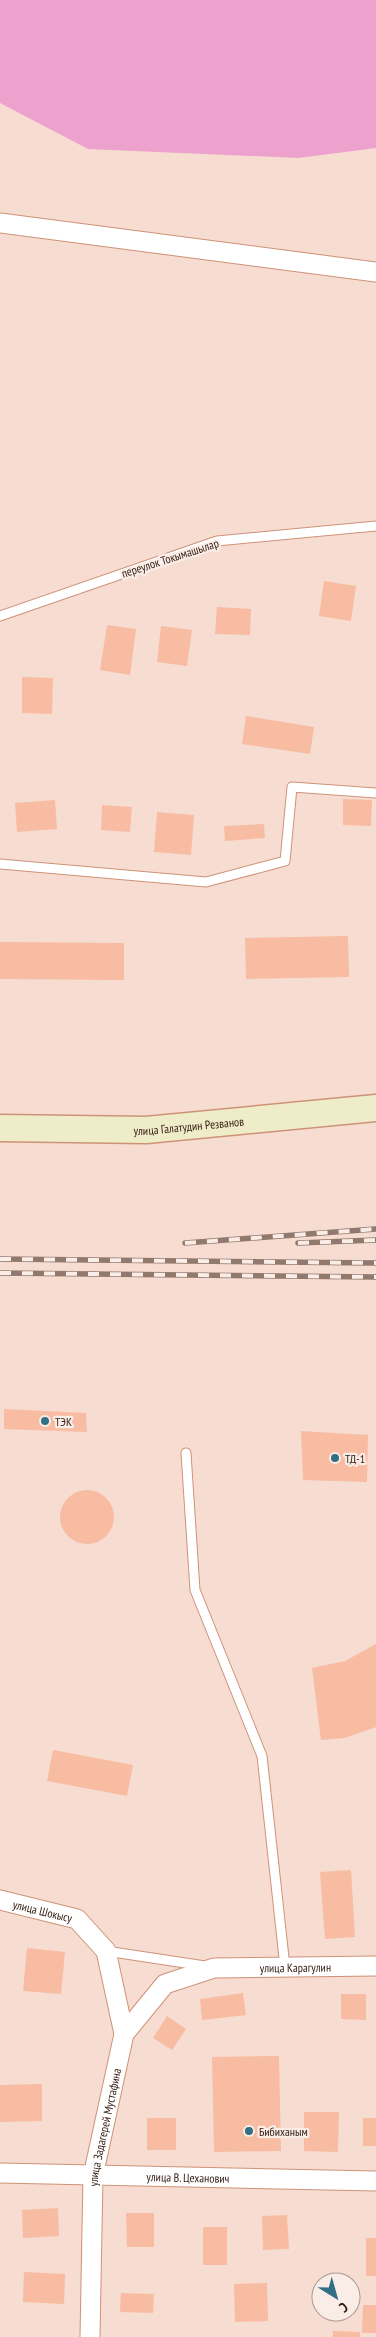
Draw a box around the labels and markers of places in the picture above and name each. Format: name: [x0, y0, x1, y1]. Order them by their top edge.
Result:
place label: ТЭК: [55, 1414, 72, 1429]
marker: ТЭК: [39, 1415, 51, 1427]
place label: ТД-1: [345, 1451, 365, 1466]
marker: ТД-1: [329, 1452, 341, 1464]
place label: Бибиханым: [259, 2124, 308, 2139]
marker: Бибиханым: [243, 2125, 255, 2137]

